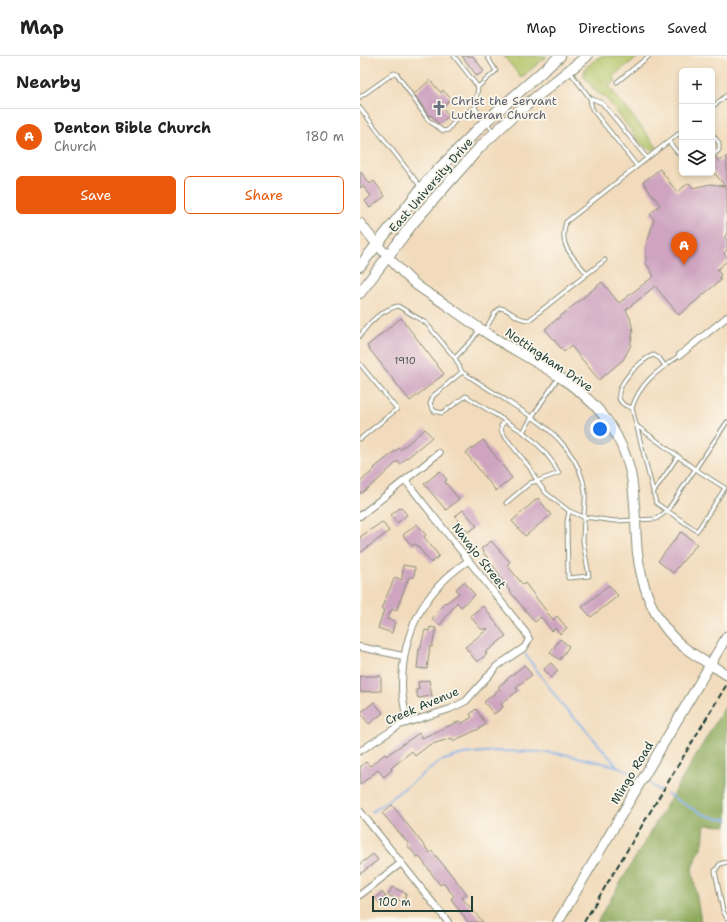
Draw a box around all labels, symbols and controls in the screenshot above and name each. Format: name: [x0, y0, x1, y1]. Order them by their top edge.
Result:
text: Map: [20, 15, 64, 40]
text: Map: [527, 19, 557, 37]
text: Directions: [579, 19, 645, 37]
text: Saved: [667, 19, 707, 37]
map controls: [679, 68, 715, 176]
button: +: [679, 68, 715, 104]
text: Nearby: [16, 71, 81, 93]
place label: Christ the Servant Lutheran Church: [451, 93, 557, 123]
church icon: Christ the Servant Lutheran Church: [430, 99, 448, 117]
button: −: [679, 104, 715, 140]
text: Denton Bible Church: [54, 118, 211, 138]
text: A: [24, 128, 34, 145]
text: 180 m: [305, 128, 344, 145]
street label: East University Drive: [385, 134, 477, 236]
text: Church: [54, 138, 97, 155]
button: layers: [679, 140, 715, 176]
button: Save: [16, 176, 176, 214]
button: Share: [184, 176, 344, 214]
pin: A: [671, 232, 697, 265]
street label: Nottingham Drive: [502, 325, 596, 395]
house number: 1910: [394, 354, 416, 367]
your location: [590, 419, 610, 439]
street label: Navajo Street: [448, 520, 510, 592]
street label: Creek Avenue: [383, 683, 461, 729]
street label: Mingo Road: [607, 738, 657, 807]
scale bar: [372, 894, 473, 913]
text: 100 m: [378, 895, 411, 910]

